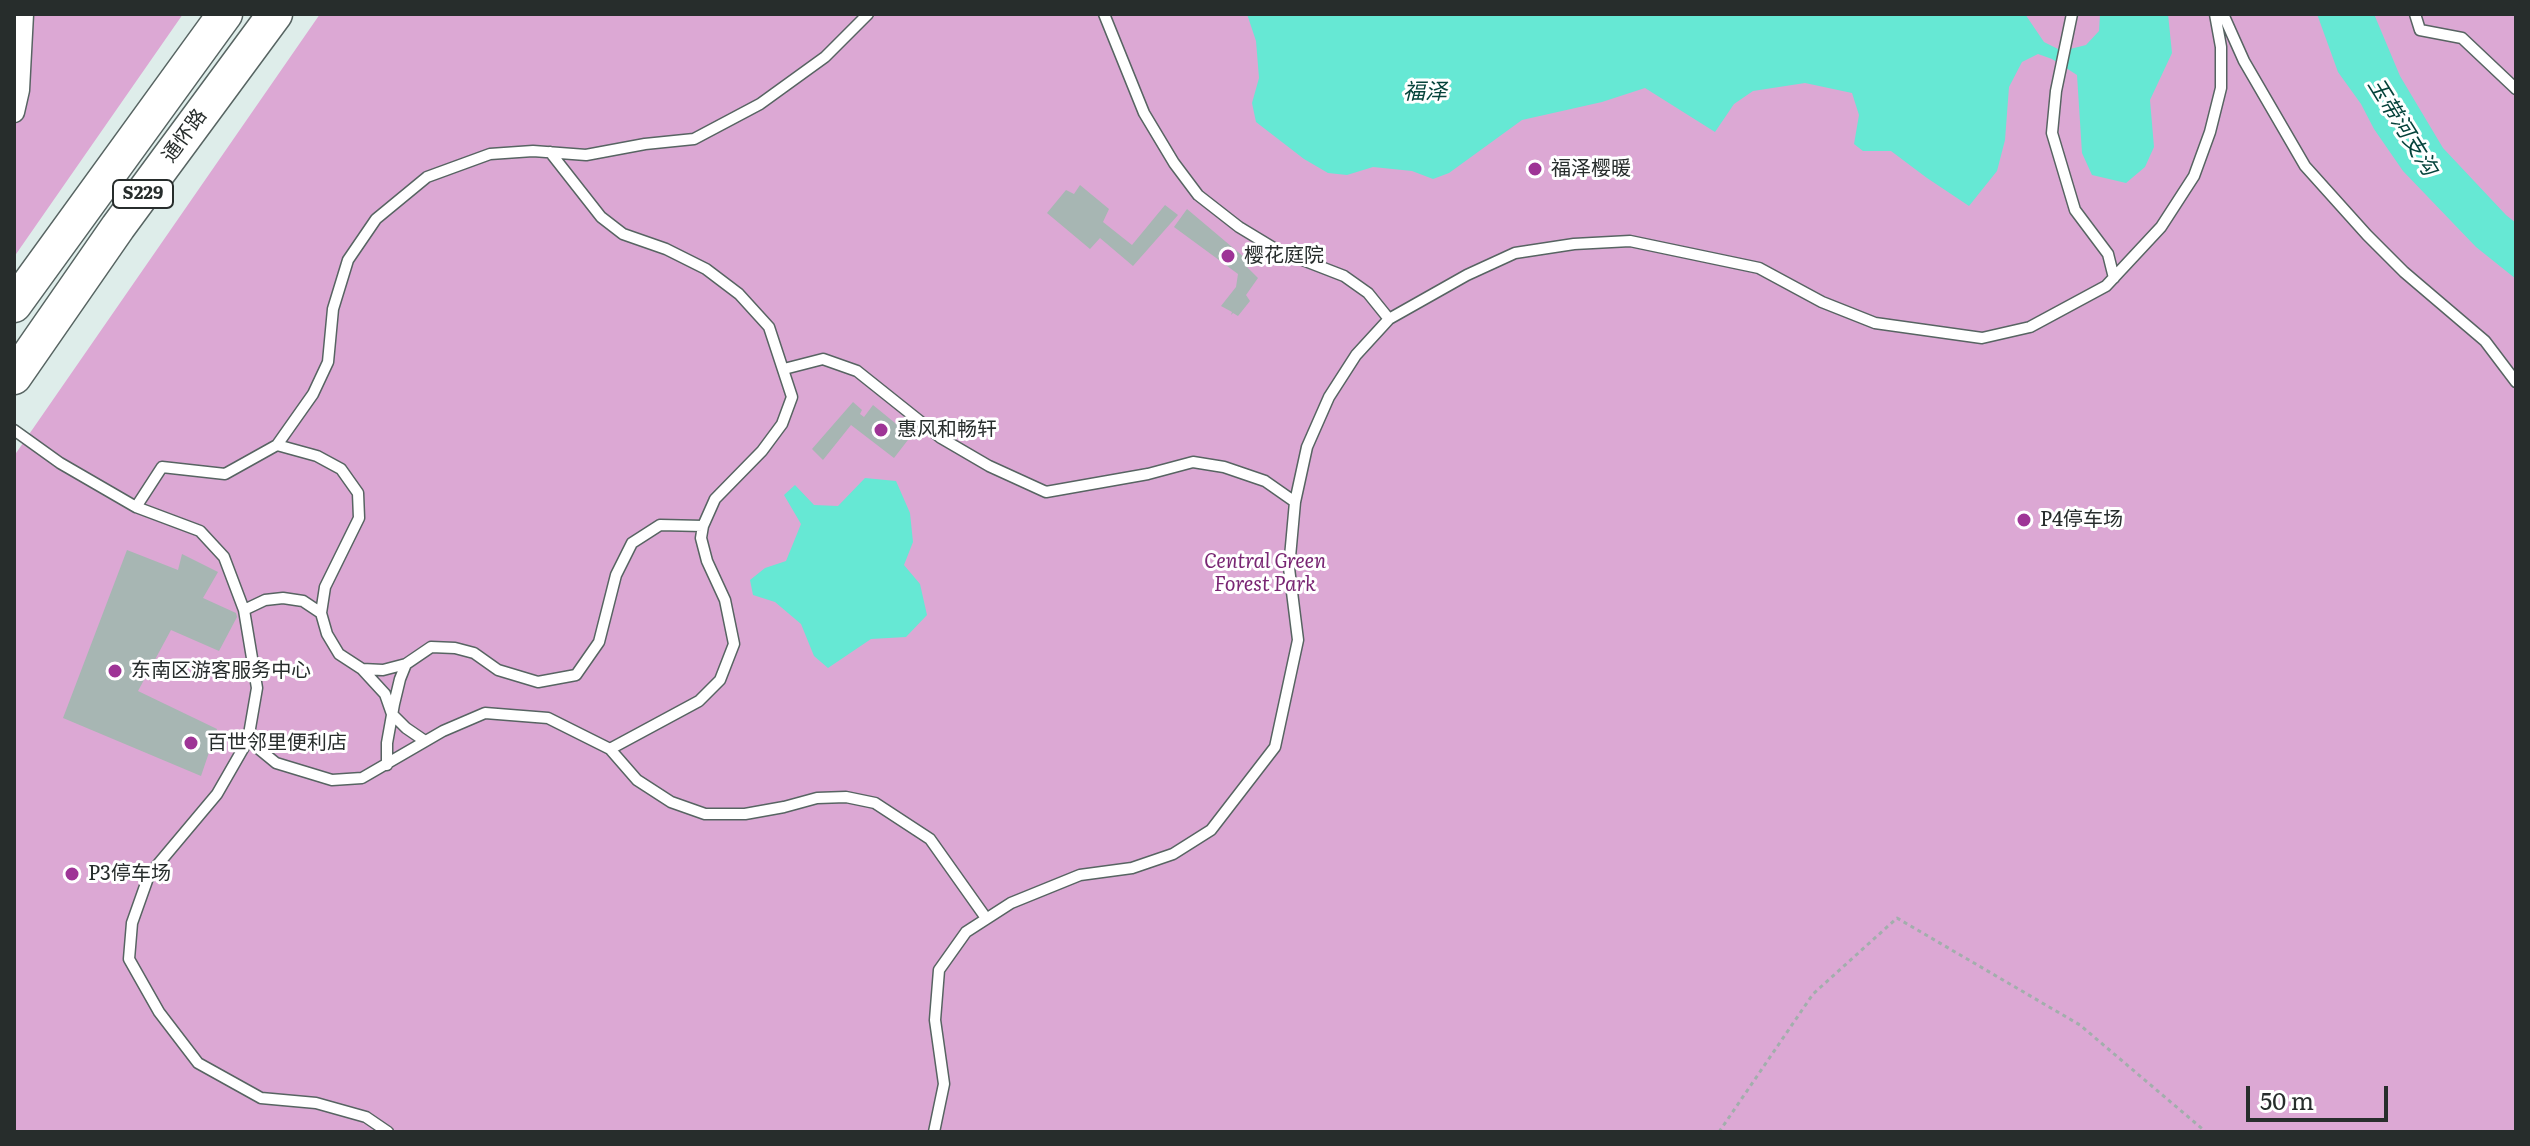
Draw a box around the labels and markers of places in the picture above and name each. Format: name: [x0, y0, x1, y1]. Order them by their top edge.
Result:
place label: 福泽樱暖: [1551, 157, 1631, 181]
marker: 福泽樱暖: [1526, 160, 1544, 178]
place label: 樱花庭院: [1244, 244, 1324, 268]
marker: 樱花庭院: [1219, 247, 1237, 265]
place label: 惠风和畅轩: [897, 418, 997, 442]
marker: 惠风和畅轩: [872, 421, 890, 439]
place label: P4停车场: [2040, 508, 2123, 532]
marker: P4停车场: [2015, 511, 2033, 529]
place label: 东南区游客服务中心: [131, 659, 311, 683]
marker: 东南区游客服务中心: [106, 662, 124, 680]
place label: 百世邻里便利店: [207, 731, 347, 755]
marker: 百世邻里便利店: [182, 734, 200, 752]
place label: P3停车场: [88, 862, 171, 886]
marker: P3停车场: [63, 865, 81, 883]

